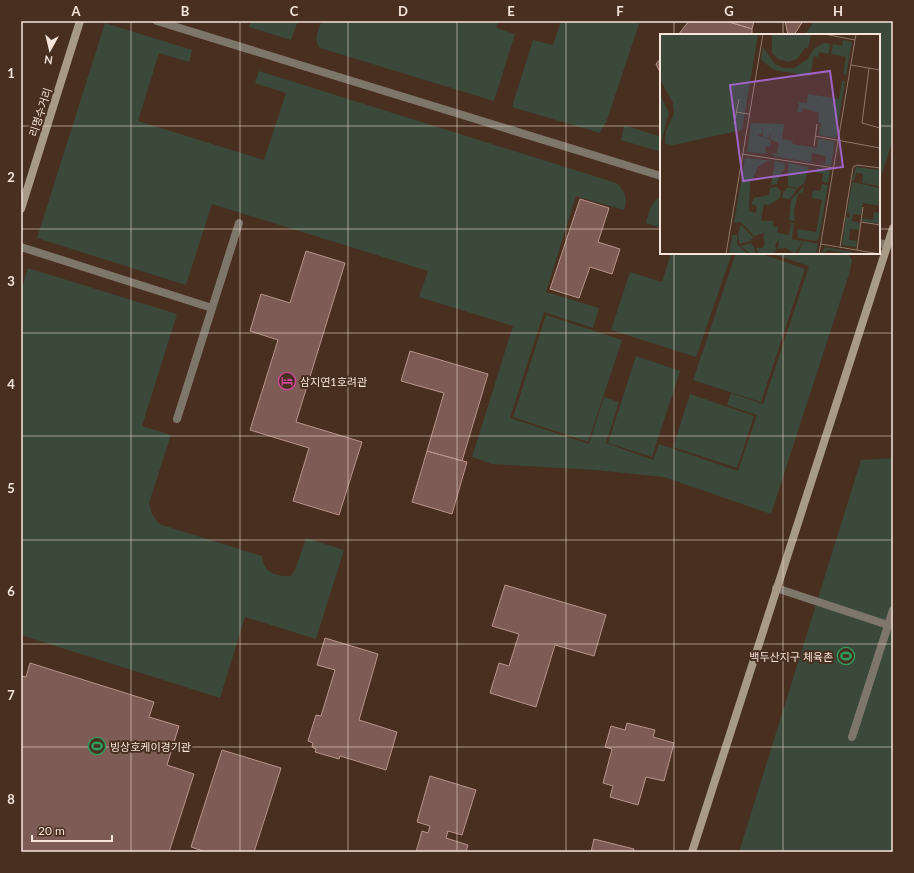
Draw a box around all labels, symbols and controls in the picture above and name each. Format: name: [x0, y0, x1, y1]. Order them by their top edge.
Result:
text: A: [70, 3, 81, 19]
text: B: [181, 3, 190, 19]
text: C: [290, 3, 299, 19]
text: D: [398, 3, 408, 19]
text: E: [507, 3, 515, 19]
text: F: [616, 3, 624, 19]
text: G: [724, 3, 734, 19]
text: H: [833, 3, 843, 19]
north arrow: [30, 30, 70, 70]
inset map: [660, 34, 880, 254]
text: N: [43, 53, 54, 67]
text: 1: [7, 65, 15, 81]
street label: 리명수거리: [26, 86, 54, 138]
text: 2: [7, 169, 15, 185]
text: 3: [7, 273, 15, 289]
hotel icon: 삼지연1호려관: [277, 371, 297, 391]
place label: 삼지연1호려관: [300, 375, 367, 388]
text: 4: [7, 376, 15, 392]
text: 5: [7, 480, 15, 496]
text: 6: [7, 583, 15, 599]
sports icon: 백두산지구 체육촌: [836, 646, 856, 666]
place label: 백두산지구 체육촌: [749, 650, 833, 663]
text: 7: [7, 687, 15, 703]
sports icon: 빙상호케이경기관: [87, 736, 107, 756]
place label: 빙상호케이경기관: [110, 740, 191, 753]
text: 8: [7, 791, 15, 807]
scale bar: [32, 817, 112, 843]
text: 20 m: [38, 823, 65, 838]

